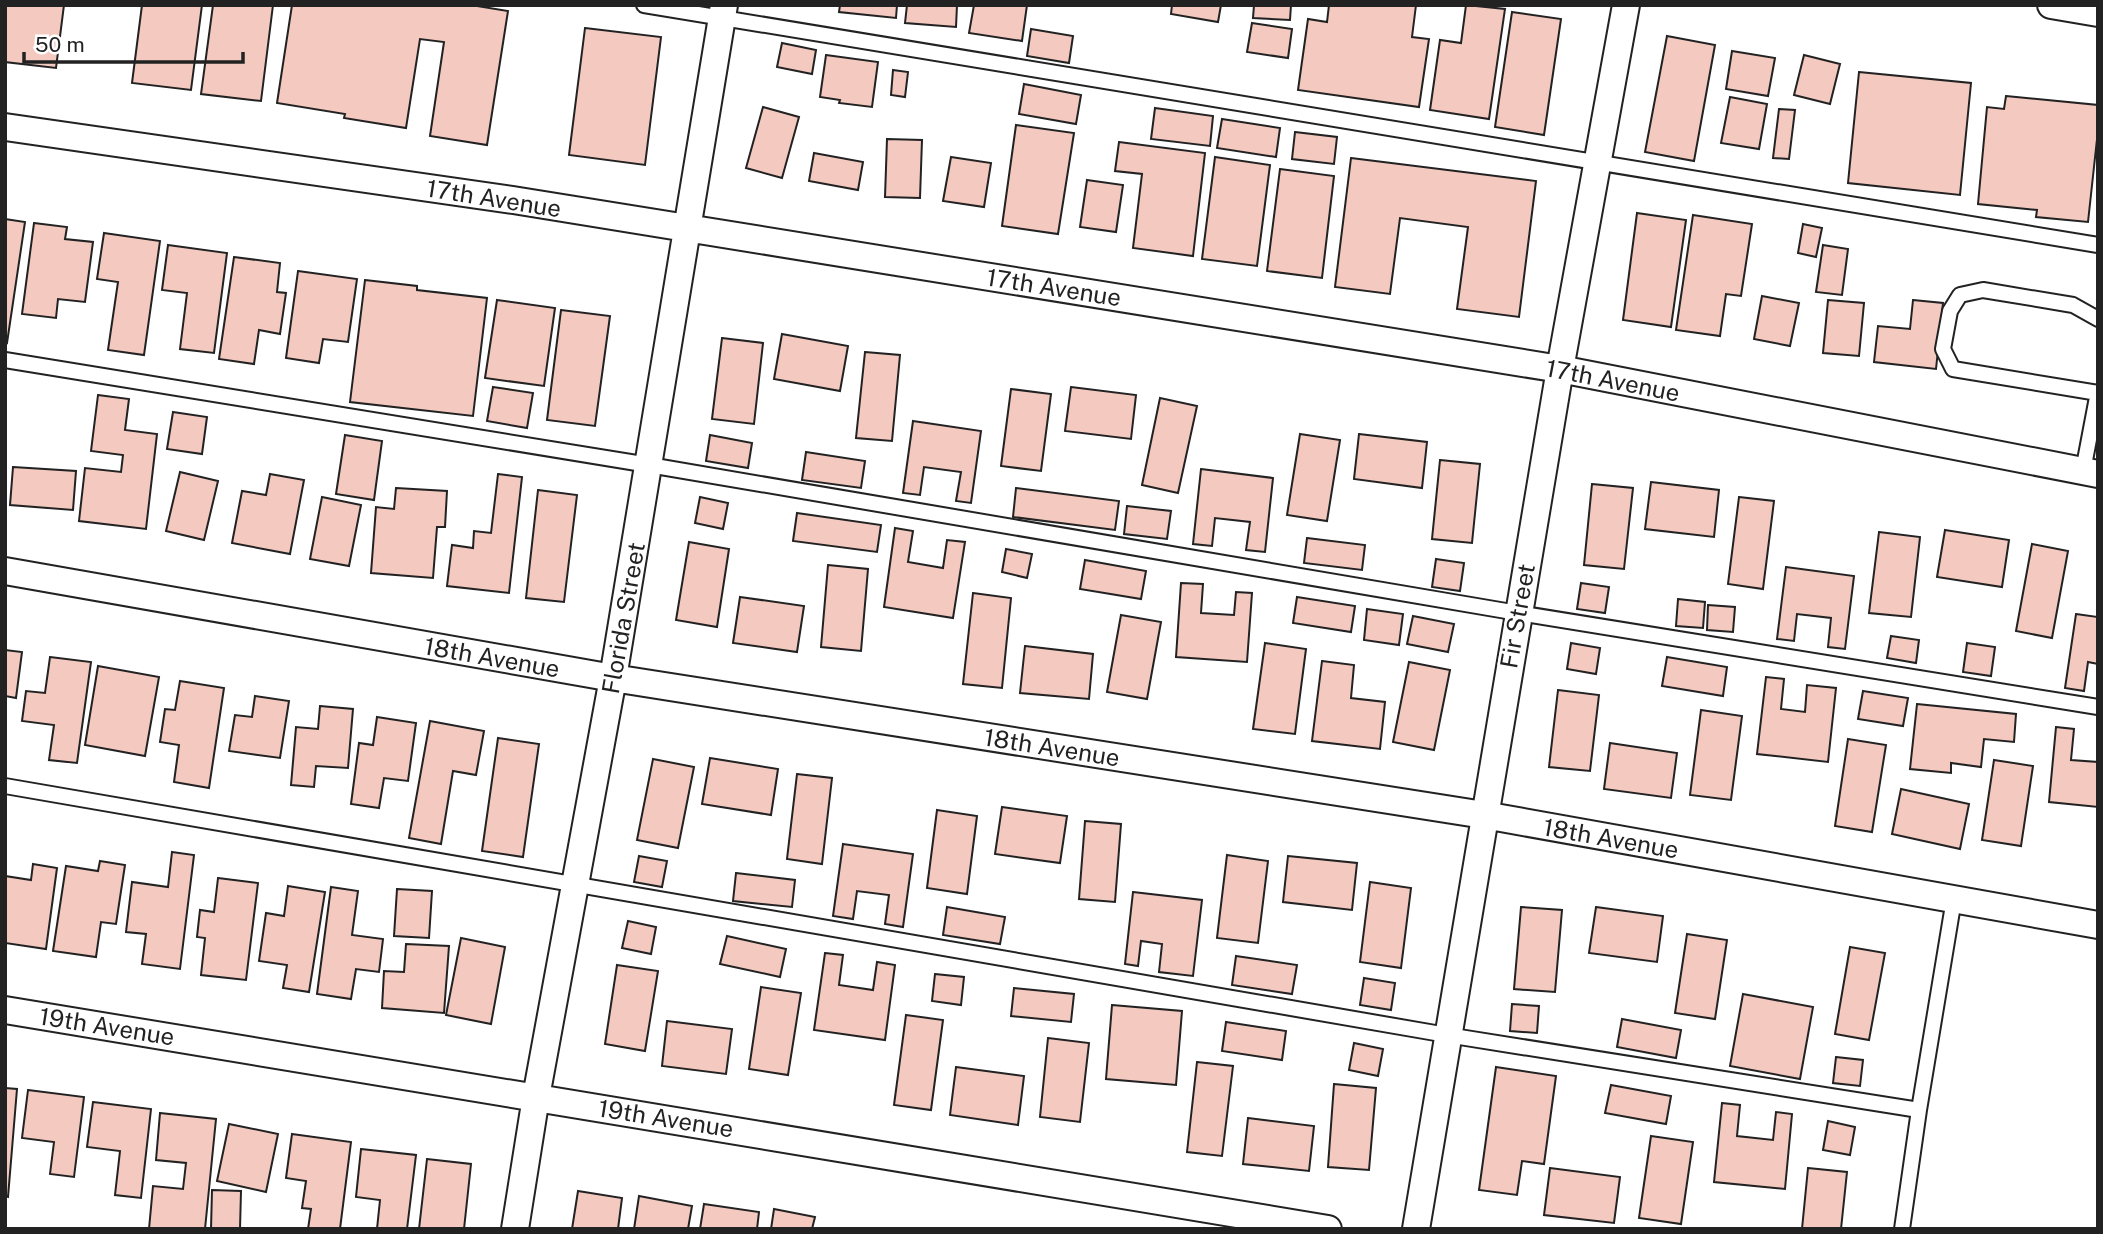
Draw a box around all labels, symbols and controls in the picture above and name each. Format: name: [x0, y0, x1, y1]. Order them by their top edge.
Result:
scale bar: [24, 21, 243, 65]
text: 50 m: [35, 32, 85, 57]
street label: 17th Avenue: [425, 174, 563, 222]
street label: 17th Avenue: [985, 263, 1123, 311]
street label: 17th Avenue: [1544, 353, 1682, 407]
street label: Florida Street: [596, 540, 650, 696]
street label: Fir Street: [1494, 562, 1540, 670]
street label: 18th Avenue: [422, 631, 562, 683]
street label: 18th Avenue: [982, 722, 1122, 772]
street label: 18th Avenue: [1541, 812, 1681, 864]
street label: 19th Avenue: [38, 1002, 176, 1050]
street label: 19th Avenue: [597, 1094, 735, 1142]

